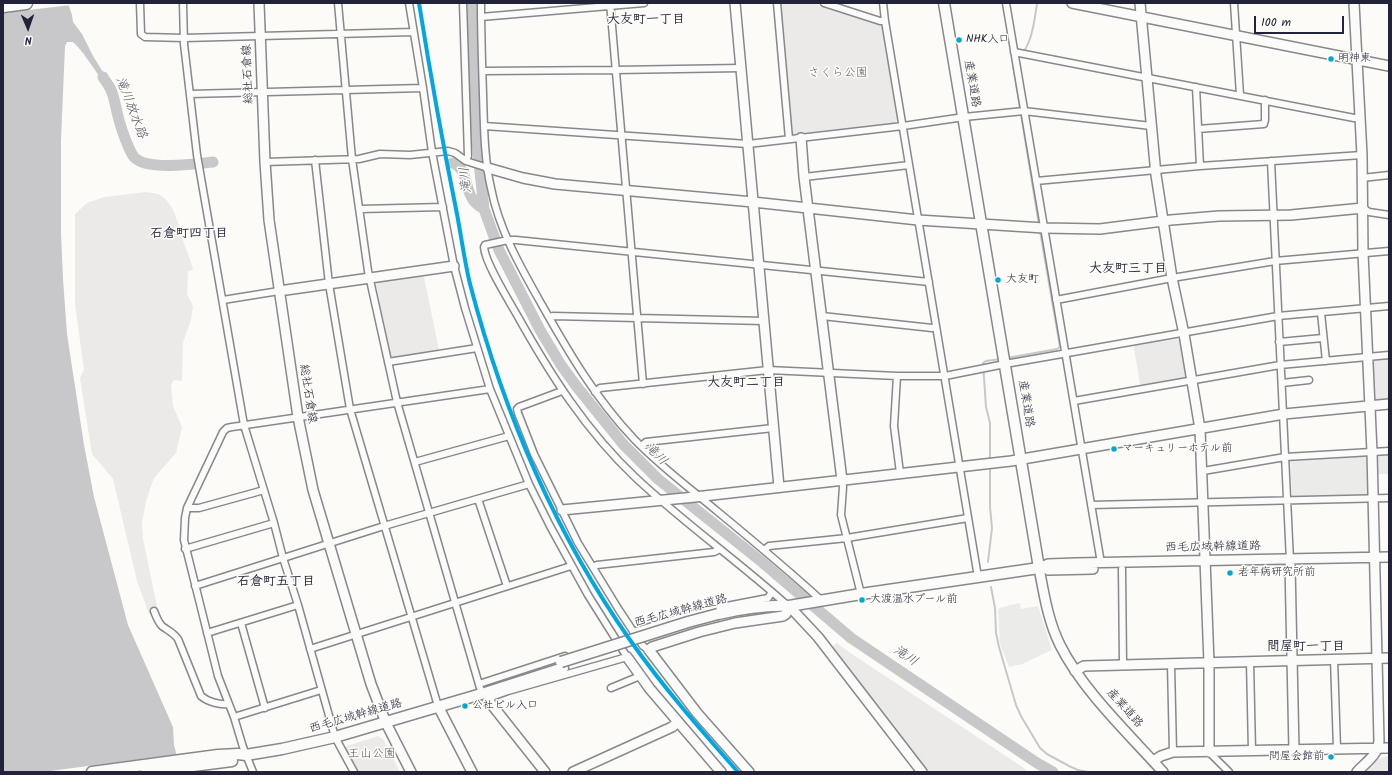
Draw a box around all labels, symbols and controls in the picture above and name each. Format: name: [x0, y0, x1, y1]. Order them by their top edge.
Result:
north arrow: [8, 8, 48, 48]
scale bar: [1256, 8, 1346, 34]
district label: 大友町一丁目: [607, 13, 685, 29]
text: 100 m: [1261, 13, 1291, 32]
text: N: [25, 31, 32, 49]
place label: NHK入口: [966, 33, 1009, 47]
marker: NHK入口: [954, 35, 964, 45]
street label: 総社石倉線: [241, 44, 257, 104]
place label: 明神東: [1338, 52, 1371, 66]
marker: 明神東: [1326, 54, 1336, 64]
street label: 産業道路: [960, 59, 982, 109]
park label: さくら公園: [808, 67, 868, 81]
water label: 滝川放水路: [111, 75, 149, 141]
water label: 滝川: [458, 166, 476, 194]
district label: 石倉町四丁目: [150, 227, 228, 243]
district label: 大友町三丁目: [1089, 262, 1167, 278]
place label: 大友町: [1006, 273, 1039, 287]
marker: 大友町: [993, 275, 1003, 285]
street label: 総社石倉線: [295, 363, 319, 425]
district label: 大友町二丁目: [707, 376, 785, 392]
street label: 産業道路: [1014, 379, 1036, 429]
water label: 滝川: [640, 440, 670, 470]
place label: マーキュリーホテル前: [1122, 442, 1232, 456]
marker: マーキュリーホテル前: [1109, 444, 1119, 454]
street label: 西毛広域幹線道路: [1165, 540, 1261, 556]
place label: 老年病研究所前: [1238, 566, 1315, 580]
marker: 老年病研究所前: [1225, 568, 1235, 578]
district label: 石倉町五丁目: [237, 575, 315, 591]
street label: 西毛広域幹線道路: [633, 593, 729, 631]
place label: 大渡温水プール前: [870, 593, 957, 607]
marker: 大渡温水プール前: [857, 595, 867, 605]
district label: 問屋町一丁目: [1267, 640, 1345, 656]
water label: 滝川: [890, 643, 920, 671]
street label: 産業道路: [1103, 686, 1145, 732]
street label: 西毛広域幹線道路: [308, 697, 404, 737]
place label: 公社ビル入口: [472, 699, 538, 713]
marker: 公社ビル入口: [460, 701, 470, 711]
park label: 王山公園: [348, 748, 396, 762]
place label: 問屋会館前: [1269, 750, 1324, 764]
marker: 問屋会館前: [1326, 752, 1336, 762]

